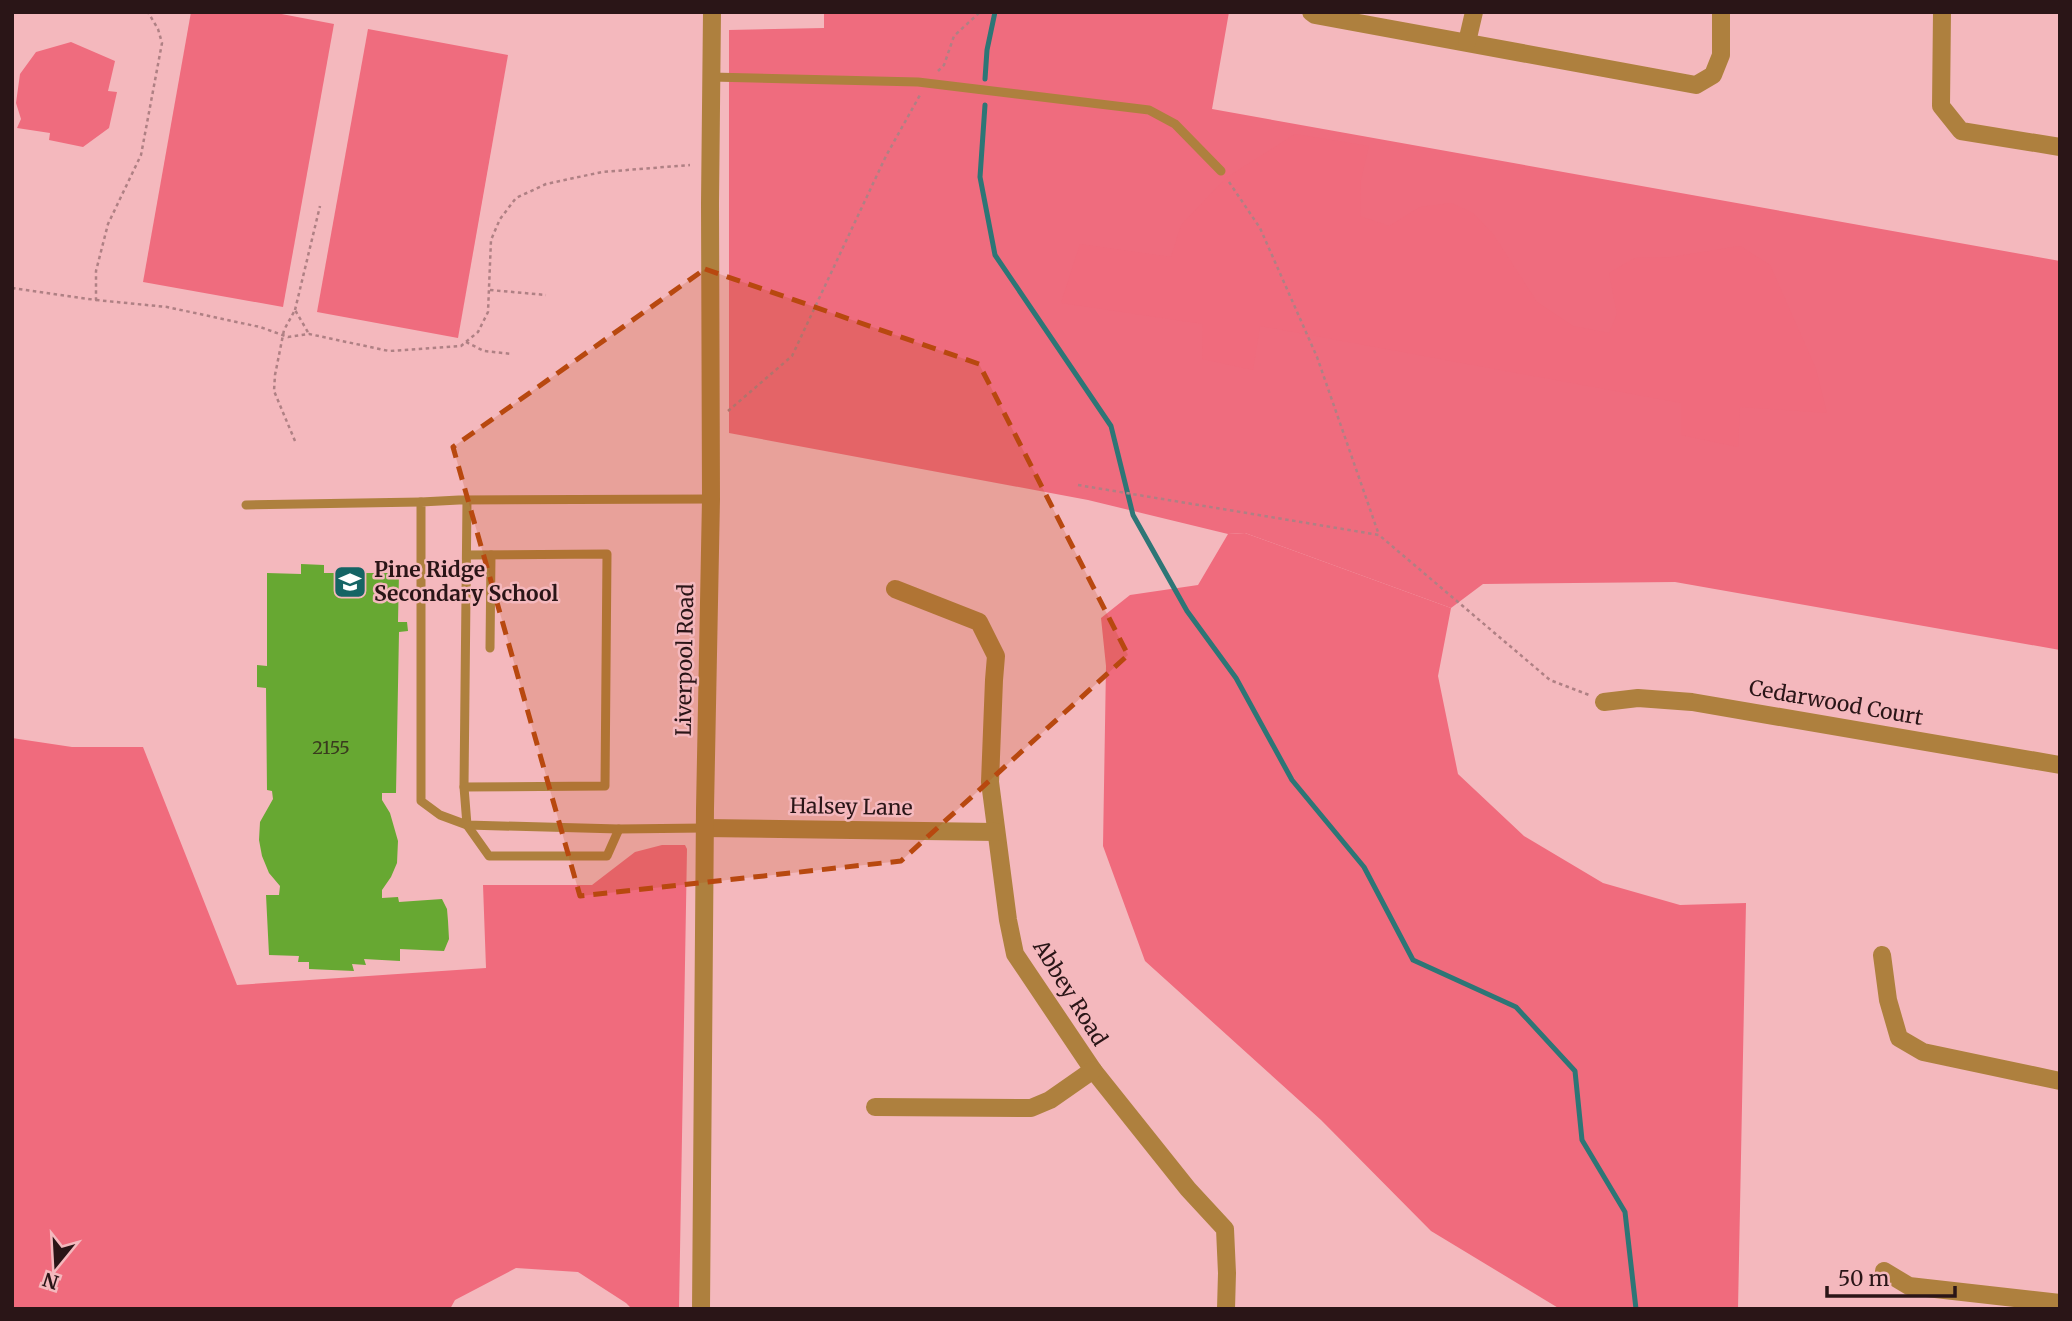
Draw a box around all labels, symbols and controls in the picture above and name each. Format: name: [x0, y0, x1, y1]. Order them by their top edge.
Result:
place label: Pine Ridge Secondary School: [374, 556, 559, 607]
school or university icon: Pine Ridge Secondary School: [331, 563, 369, 601]
street label: Liverpool Road: [670, 583, 699, 736]
street label: Cedarwood Court: [1747, 674, 1925, 731]
house number: 2155: [312, 736, 350, 759]
street label: Halsey Lane: [789, 792, 913, 821]
street label: Abbey Road: [1027, 934, 1114, 1051]
north arrow: [21, 1230, 91, 1300]
scale bar: [1827, 1254, 1955, 1298]
text: 50 m: [1838, 1265, 1889, 1292]
text: N: [40, 1267, 62, 1295]

